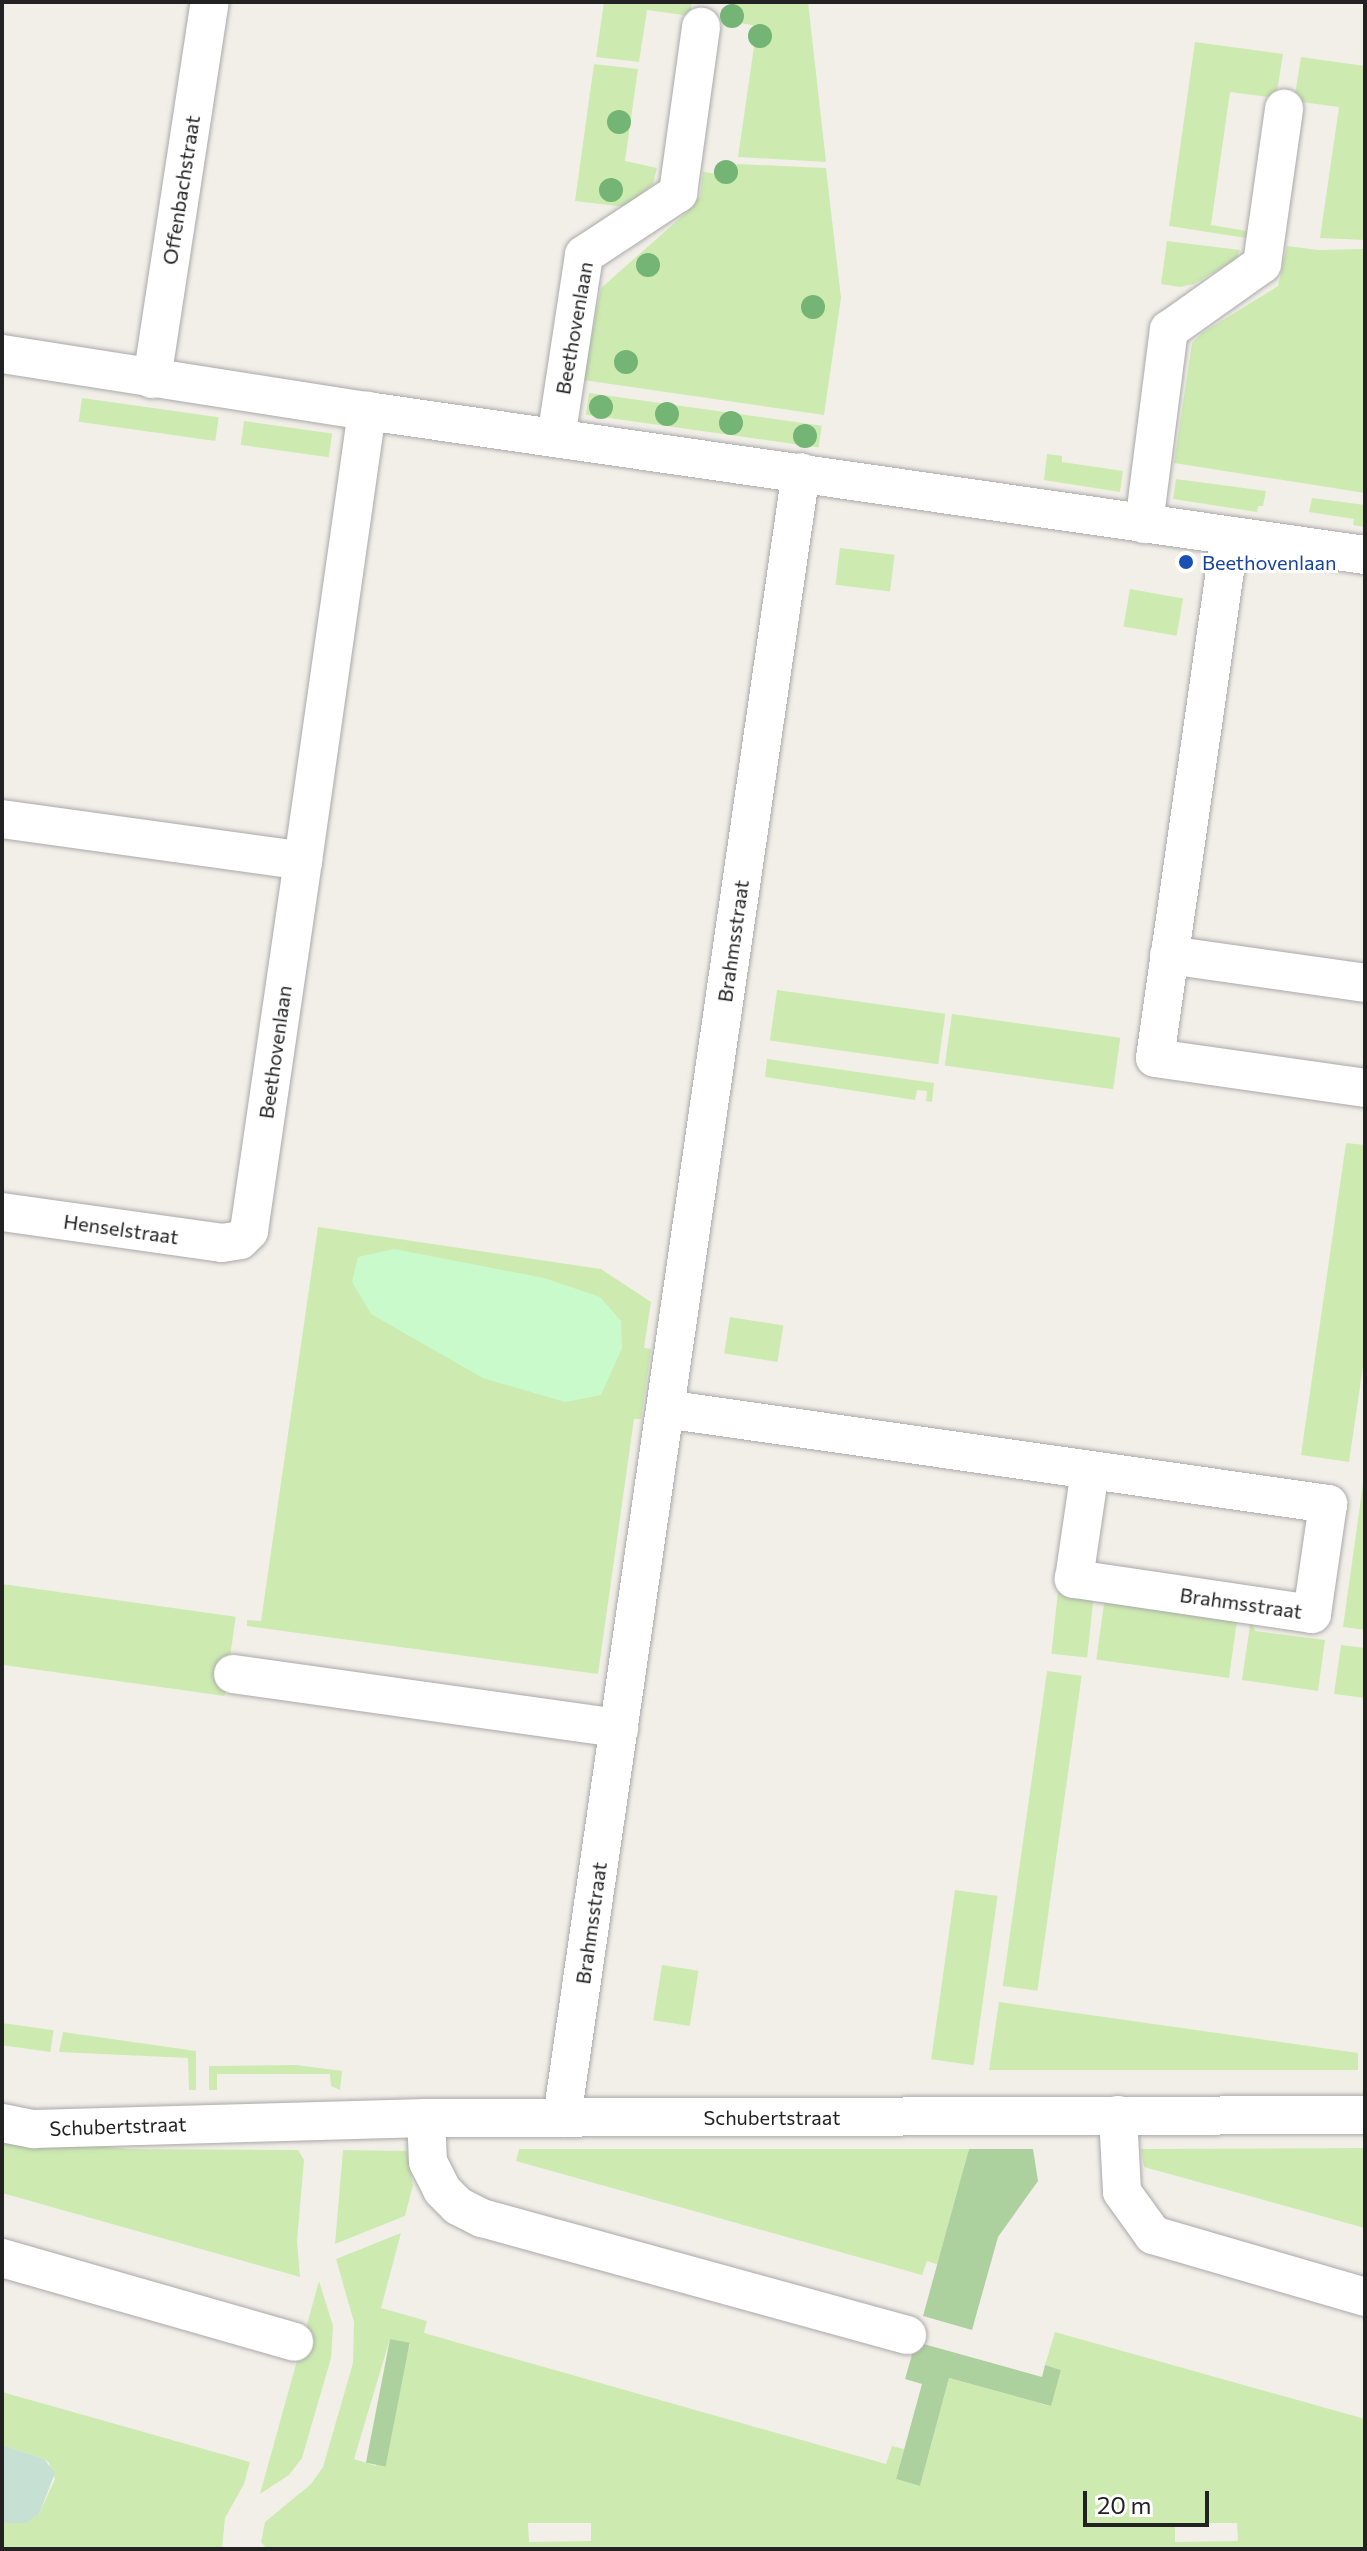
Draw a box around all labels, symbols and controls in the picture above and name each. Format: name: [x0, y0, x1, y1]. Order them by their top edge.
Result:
street label: Offenbachstraat: [157, 114, 205, 266]
street label: Beethovenlaan: [551, 260, 597, 396]
place label: Beethovenlaan: [1202, 550, 1336, 574]
marker: Beethovenlaan: [1177, 553, 1195, 571]
street label: Brahmsstraat: [713, 878, 753, 1004]
street label: Beethovenlaan: [254, 984, 296, 1120]
street label: Henselstraat: [62, 1209, 180, 1249]
street label: Brahmsstraat: [1178, 1583, 1304, 1623]
street label: Brahmsstraat: [571, 1860, 611, 1986]
street label: Schubertstraat: [704, 2105, 840, 2129]
street label: Schubertstraat: [49, 2112, 187, 2140]
scale bar: [1087, 2475, 1213, 2525]
text: 20 m: [1097, 2490, 1151, 2519]

